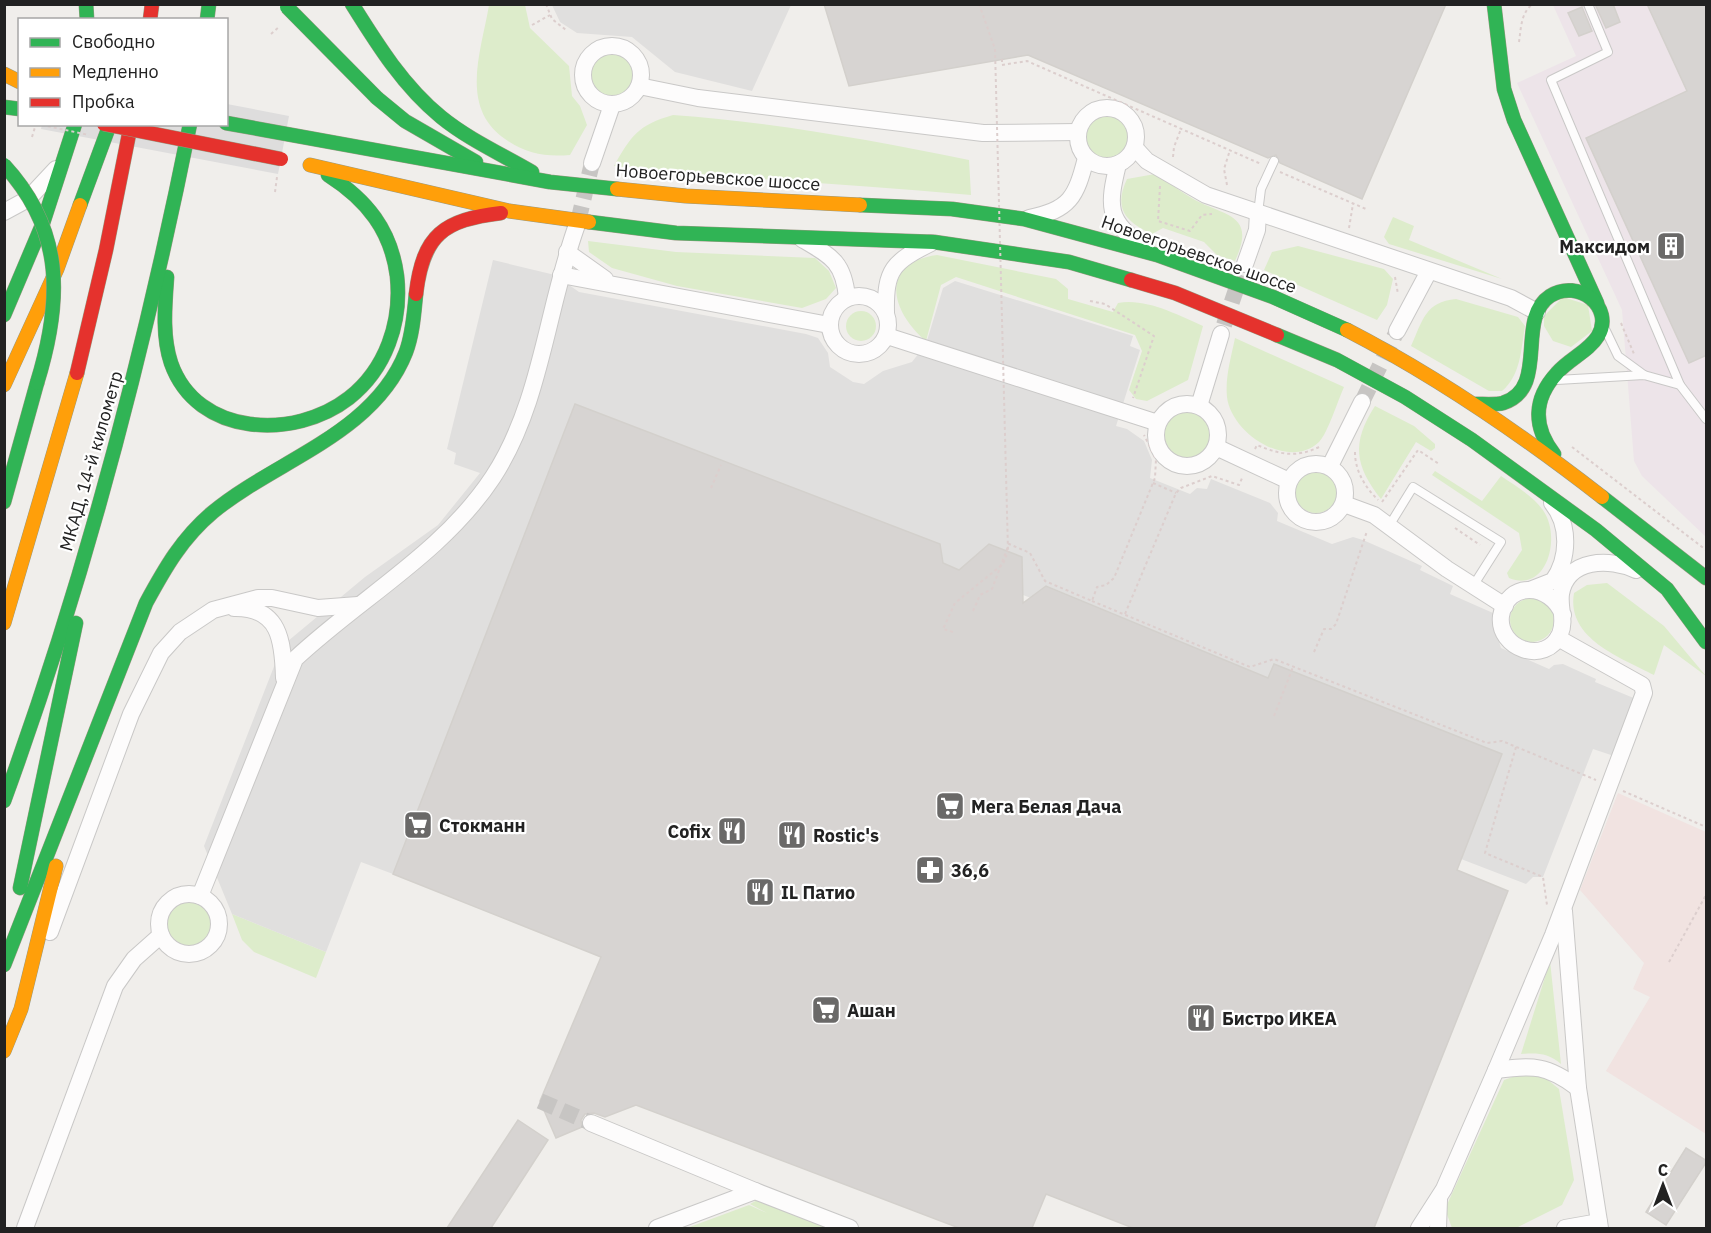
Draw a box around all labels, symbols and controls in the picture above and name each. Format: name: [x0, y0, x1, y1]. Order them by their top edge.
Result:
legend: [18, 18, 228, 126]
text: Свободно: [72, 30, 155, 53]
text: Медленно: [72, 60, 159, 83]
text: Пробка: [72, 90, 135, 113]
street label: Новоегорьевское шоссе: [615, 158, 821, 196]
street label: Новоегорьевское шоссе: [1098, 210, 1300, 298]
building icon: Максидом: [1655, 230, 1687, 262]
place label: Максидом: [1559, 235, 1650, 258]
street label: МКАД, 14-й километр: [54, 368, 128, 554]
supermarket icon: Мега Белая Дача: [934, 790, 966, 822]
place label: Мега Белая Дача: [971, 795, 1121, 818]
supermarket icon: Стокманн: [402, 809, 434, 841]
place label: Стокманн: [439, 814, 526, 837]
restaurant icon: Cofix: [716, 815, 748, 847]
restaurant icon: Rostic's: [776, 819, 808, 851]
place label: Cofix: [668, 820, 711, 843]
place label: Rostic's: [813, 824, 879, 847]
pharmacy icon: 36,6: [914, 854, 946, 886]
place label: 36,6: [951, 859, 989, 882]
restaurant icon: IL Патио: [744, 876, 776, 908]
place label: IL Патио: [781, 881, 855, 904]
supermarket icon: Ашан: [810, 994, 842, 1026]
place label: Ашан: [847, 999, 896, 1022]
restaurant icon: Бистро ИКЕА: [1185, 1002, 1217, 1034]
place label: Бистро ИКЕА: [1222, 1007, 1337, 1030]
north arrow: [1633, 1155, 1693, 1215]
text: С: [1658, 1160, 1668, 1180]

